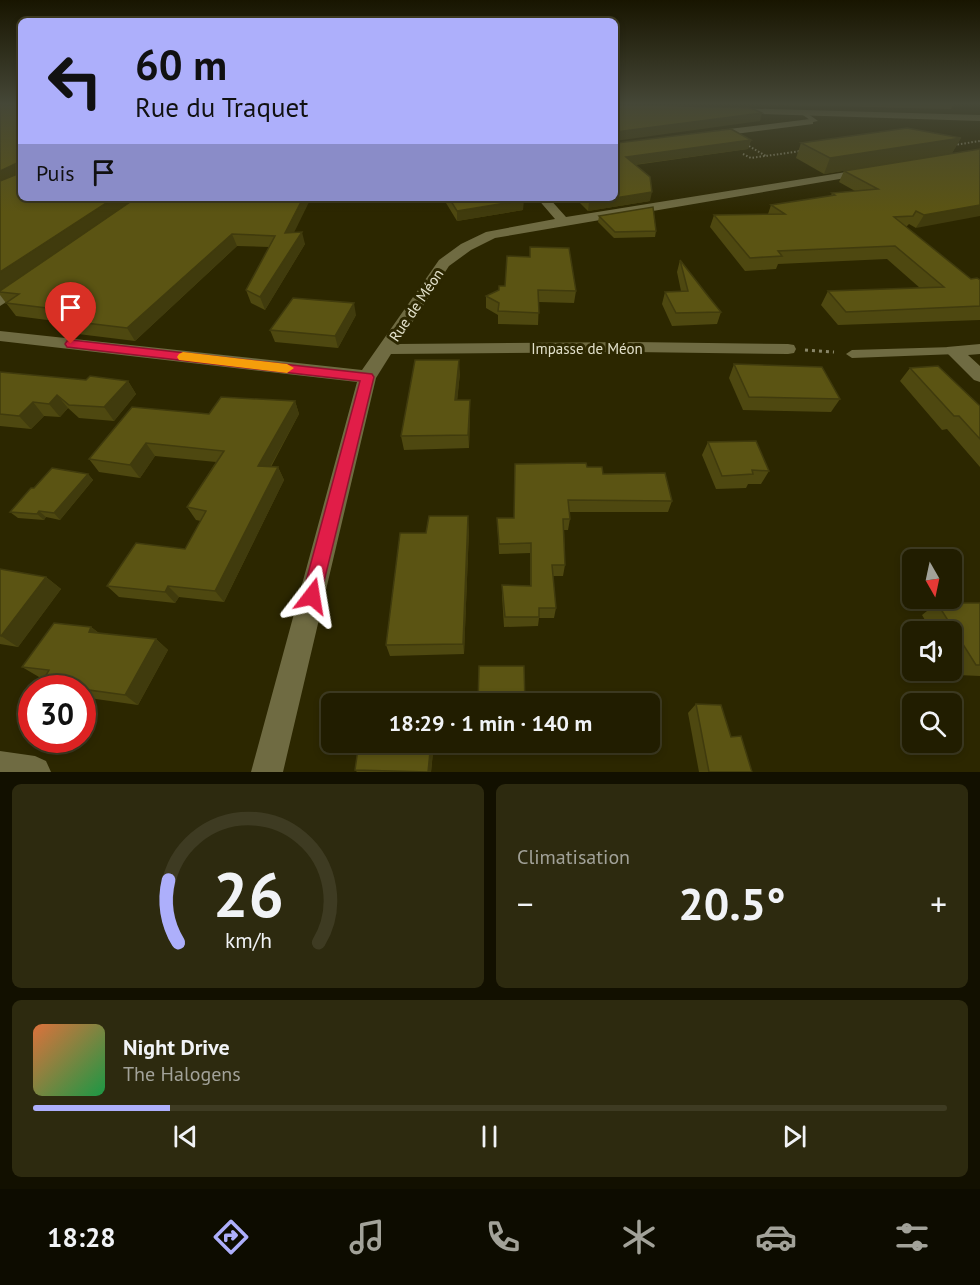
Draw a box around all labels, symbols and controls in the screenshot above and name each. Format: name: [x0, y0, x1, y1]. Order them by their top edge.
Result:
text: 60 m: [135, 37, 227, 92]
icon: left: [36, 42, 114, 120]
text: Rue du Traquet: [135, 90, 308, 124]
icon: arrive: [87, 156, 120, 189]
text: Puis: [36, 159, 75, 187]
street label: Rue de Méon: [385, 265, 447, 345]
pin: [45, 282, 96, 344]
icon: arrive: [54, 291, 87, 324]
street label: Impasse de Méon: [531, 339, 643, 358]
north arrow: [902, 549, 962, 609]
map controls: [902, 549, 962, 753]
position arrow: [280, 564, 344, 628]
button: sound: [902, 621, 962, 681]
speed limit sign: 30: [18, 675, 96, 753]
button: search: [902, 693, 962, 753]
text: 18:29 · 1 min · 140 m: [389, 709, 592, 737]
text: Climatisation: [517, 844, 630, 870]
text: 26: [213, 853, 283, 934]
text: 20.5°: [678, 874, 786, 932]
text: −: [517, 882, 534, 925]
text: +: [930, 882, 947, 925]
text: km/h: [224, 926, 271, 954]
text: Night Drive: [123, 1033, 230, 1061]
text: The Halogens: [123, 1061, 241, 1087]
icon: previous: [169, 1120, 202, 1153]
icon: pause: [473, 1120, 506, 1153]
icon: next: [778, 1120, 811, 1153]
icon: directions: [210, 1216, 252, 1258]
icon: music: [346, 1216, 388, 1258]
icon: phone: [482, 1216, 524, 1258]
icon: climate: [618, 1216, 660, 1258]
icon: car: [755, 1216, 797, 1258]
icon: filters: [891, 1216, 933, 1258]
text: 18:28: [47, 1220, 116, 1254]

